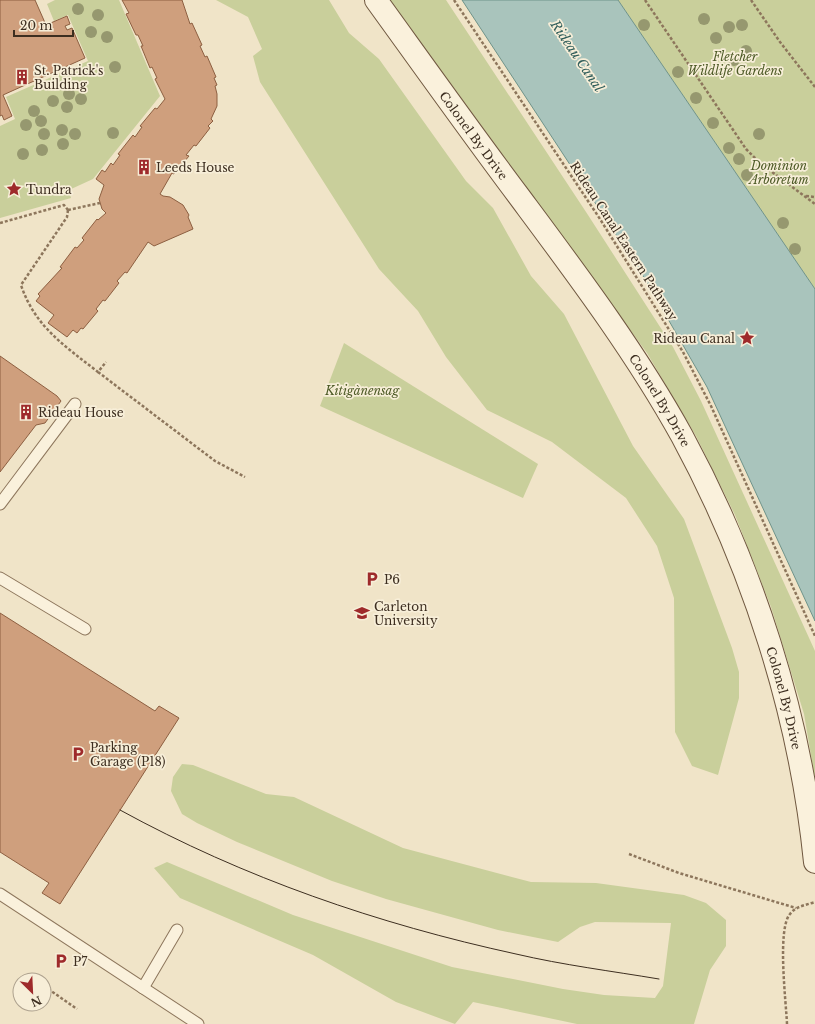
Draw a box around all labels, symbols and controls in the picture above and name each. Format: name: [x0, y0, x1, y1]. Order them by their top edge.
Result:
scale bar: [14, 12, 73, 38]
water label: Rideau Canal: [546, 16, 608, 96]
text: 20 m: [20, 18, 52, 33]
park label: Fletcher Wildlife Gardens: [688, 49, 783, 78]
place label: St. Patrick's Building: [34, 63, 104, 92]
building icon: St. Patrick's Building: [13, 68, 31, 86]
street label: Colonel By Drive: [437, 88, 511, 183]
building icon: Leeds House: [135, 158, 153, 176]
park label: Dominion Arboretum: [747, 158, 809, 187]
street label: Rideau Canal Eastern Pathway: [567, 159, 681, 323]
place label: Leeds House: [156, 160, 235, 175]
place icon: Tundra: [5, 180, 23, 198]
place label: Tundra: [26, 182, 72, 197]
place icon: Rideau Canal: [738, 329, 756, 347]
place label: Rideau Canal: [653, 331, 735, 346]
street label: Colonel By Drive: [626, 351, 694, 449]
park label: Kitigànensag: [324, 383, 400, 398]
building icon: Rideau House: [17, 403, 35, 421]
place label: Rideau House: [38, 405, 124, 420]
parking icon: P6: [363, 570, 381, 588]
place label: P6: [384, 572, 400, 587]
place label: Carleton University: [374, 599, 438, 628]
school or university icon: Carleton University: [353, 604, 371, 622]
street label: Colonel By Drive: [764, 645, 805, 751]
place label: Parking Garage (P18): [90, 740, 166, 769]
parking icon: Parking Garage (P18): [69, 745, 87, 763]
parking icon: P7: [52, 952, 70, 970]
place label: P7: [73, 954, 88, 969]
north arrow: [12, 972, 52, 1012]
text: N: [28, 993, 44, 1010]

